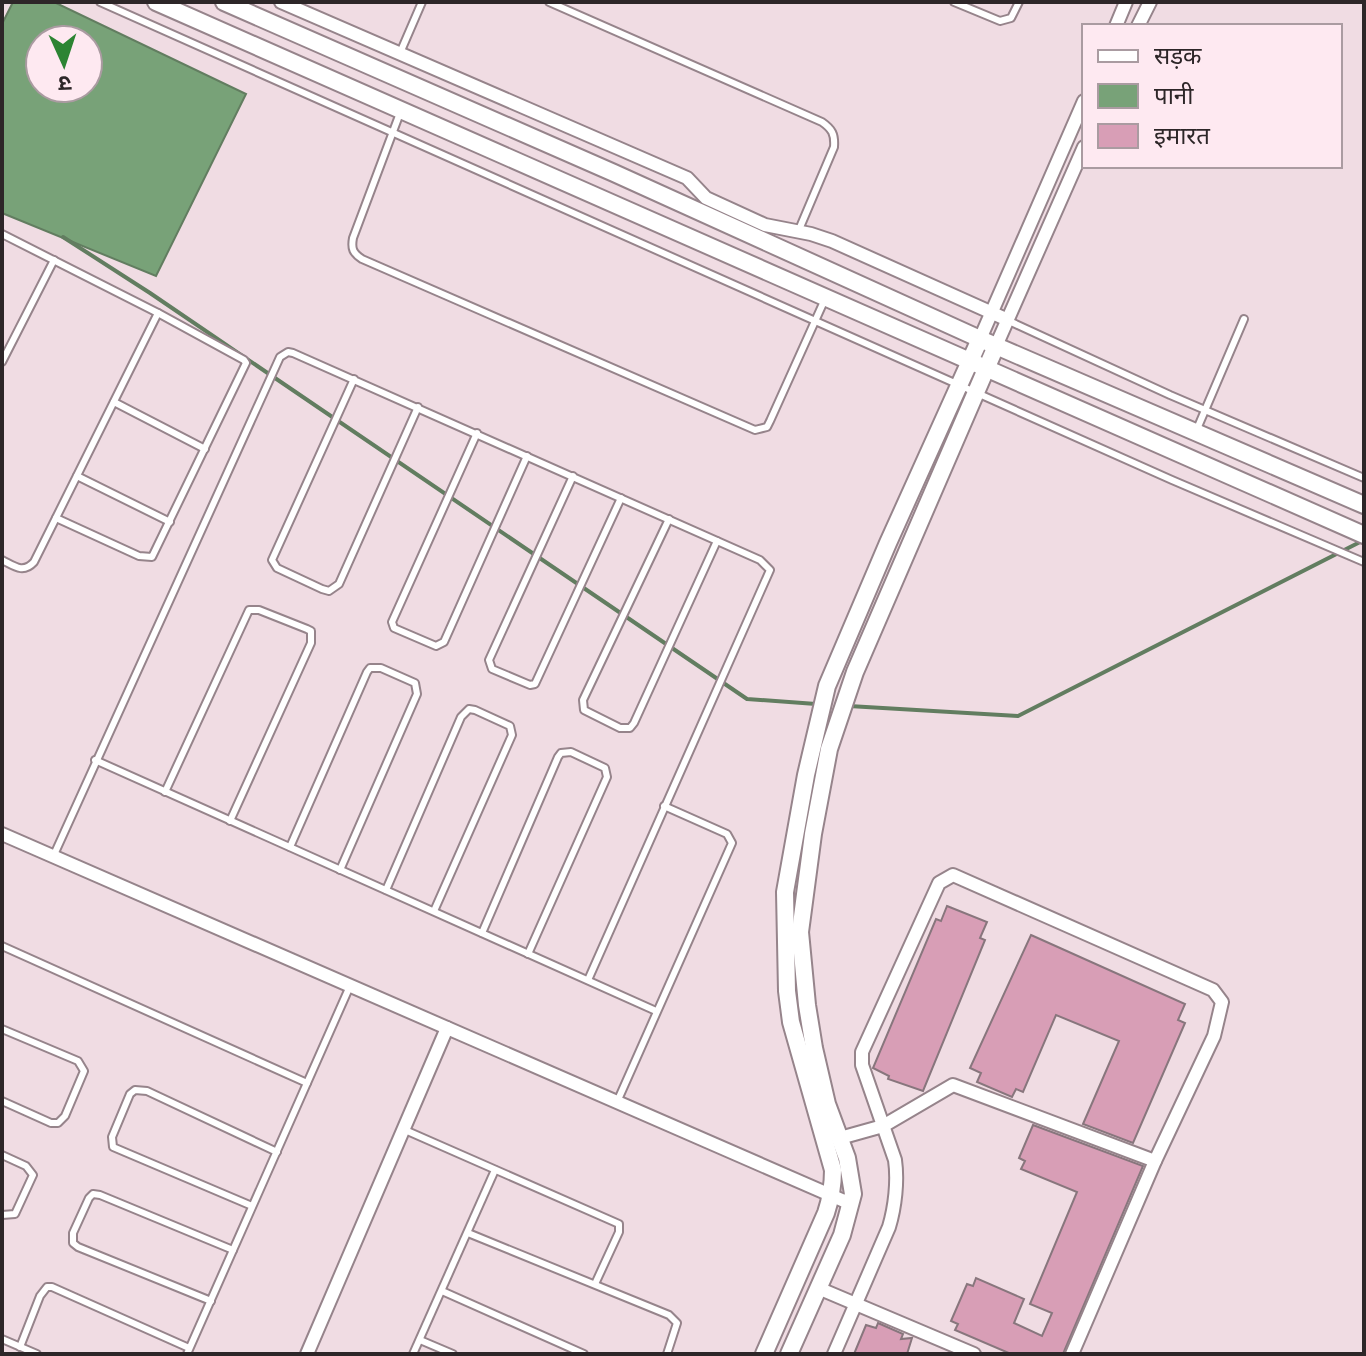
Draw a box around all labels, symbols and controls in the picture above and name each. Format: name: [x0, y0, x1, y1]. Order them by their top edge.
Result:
north arrow: [24, 24, 104, 104]
legend: [1082, 24, 1342, 168]
text: सड़क: [1154, 38, 1202, 71]
text: उ: [57, 69, 72, 99]
text: पानी: [1154, 78, 1194, 111]
text: इमारत: [1154, 118, 1211, 151]

